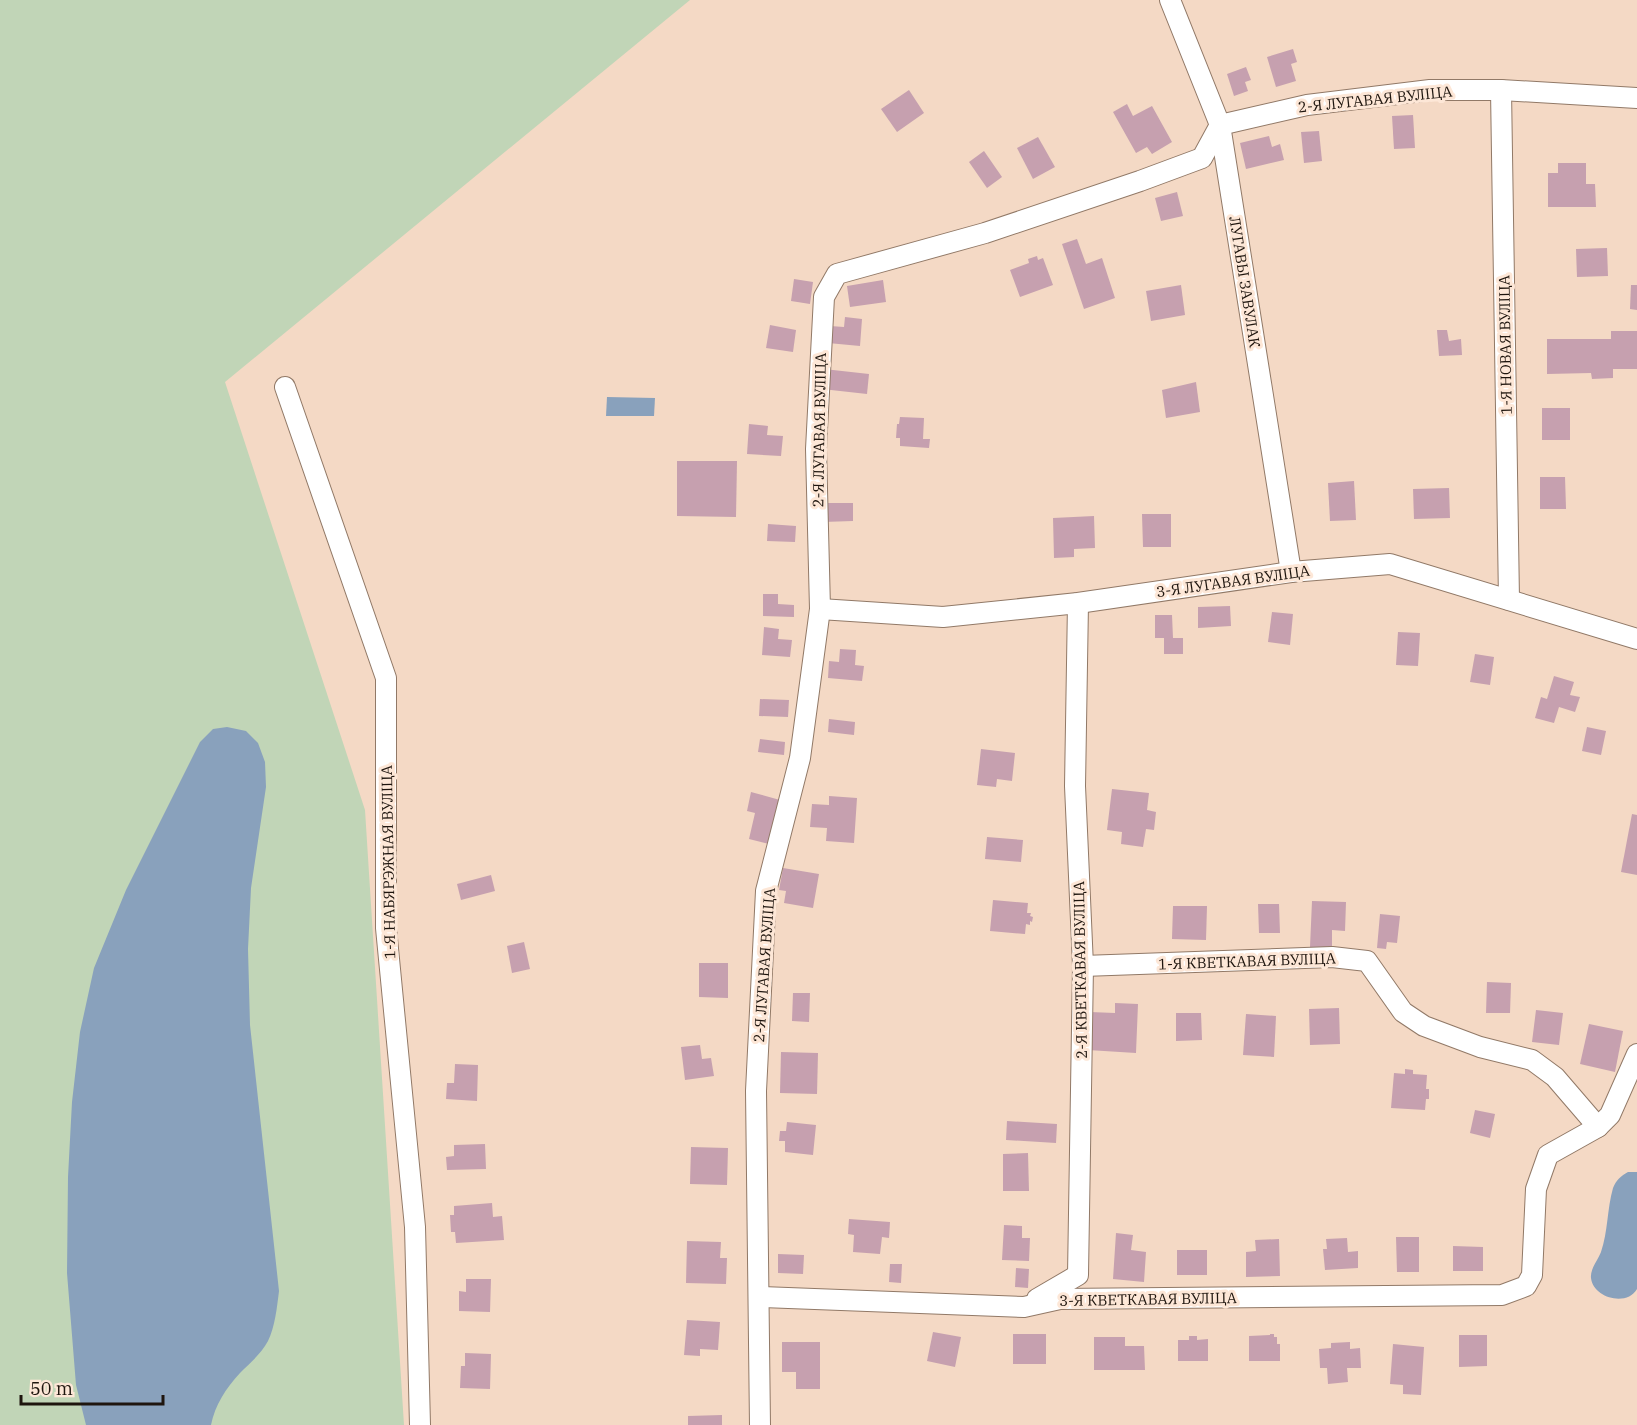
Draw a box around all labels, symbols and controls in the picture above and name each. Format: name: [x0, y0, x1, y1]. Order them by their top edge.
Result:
street label: 2-Я ЛУГАВАЯ ВУЛІЦА: [1297, 81, 1454, 117]
street label: ЛУГАВЫ ЗАВУЛАК: [1225, 215, 1265, 350]
street label: 1-Я НОВАЯ ВУЛІЦА: [1494, 274, 1516, 415]
street label: 2-Я ЛУГАВАЯ ВУЛІЦА: [808, 352, 830, 508]
street label: 3-Я ЛУГАВАЯ ВУЛІЦА: [1155, 561, 1312, 601]
street label: 1-Я НАБЯРЭЖНАЯ ВУЛІЦА: [377, 764, 399, 959]
street label: 2-Я КВЕТКАВАЯ ВУЛІЦА: [1069, 880, 1091, 1059]
street label: 2-Я ЛУГАВАЯ ВУЛІЦА: [749, 886, 779, 1043]
street label: 1-Я КВЕТКАВАЯ ВУЛІЦА: [1158, 948, 1337, 974]
street label: 3-Я КВЕТКАВАЯ ВУЛІЦА: [1059, 1288, 1238, 1310]
scale bar: [21, 1368, 164, 1406]
text: 50 m: [30, 1377, 73, 1400]

